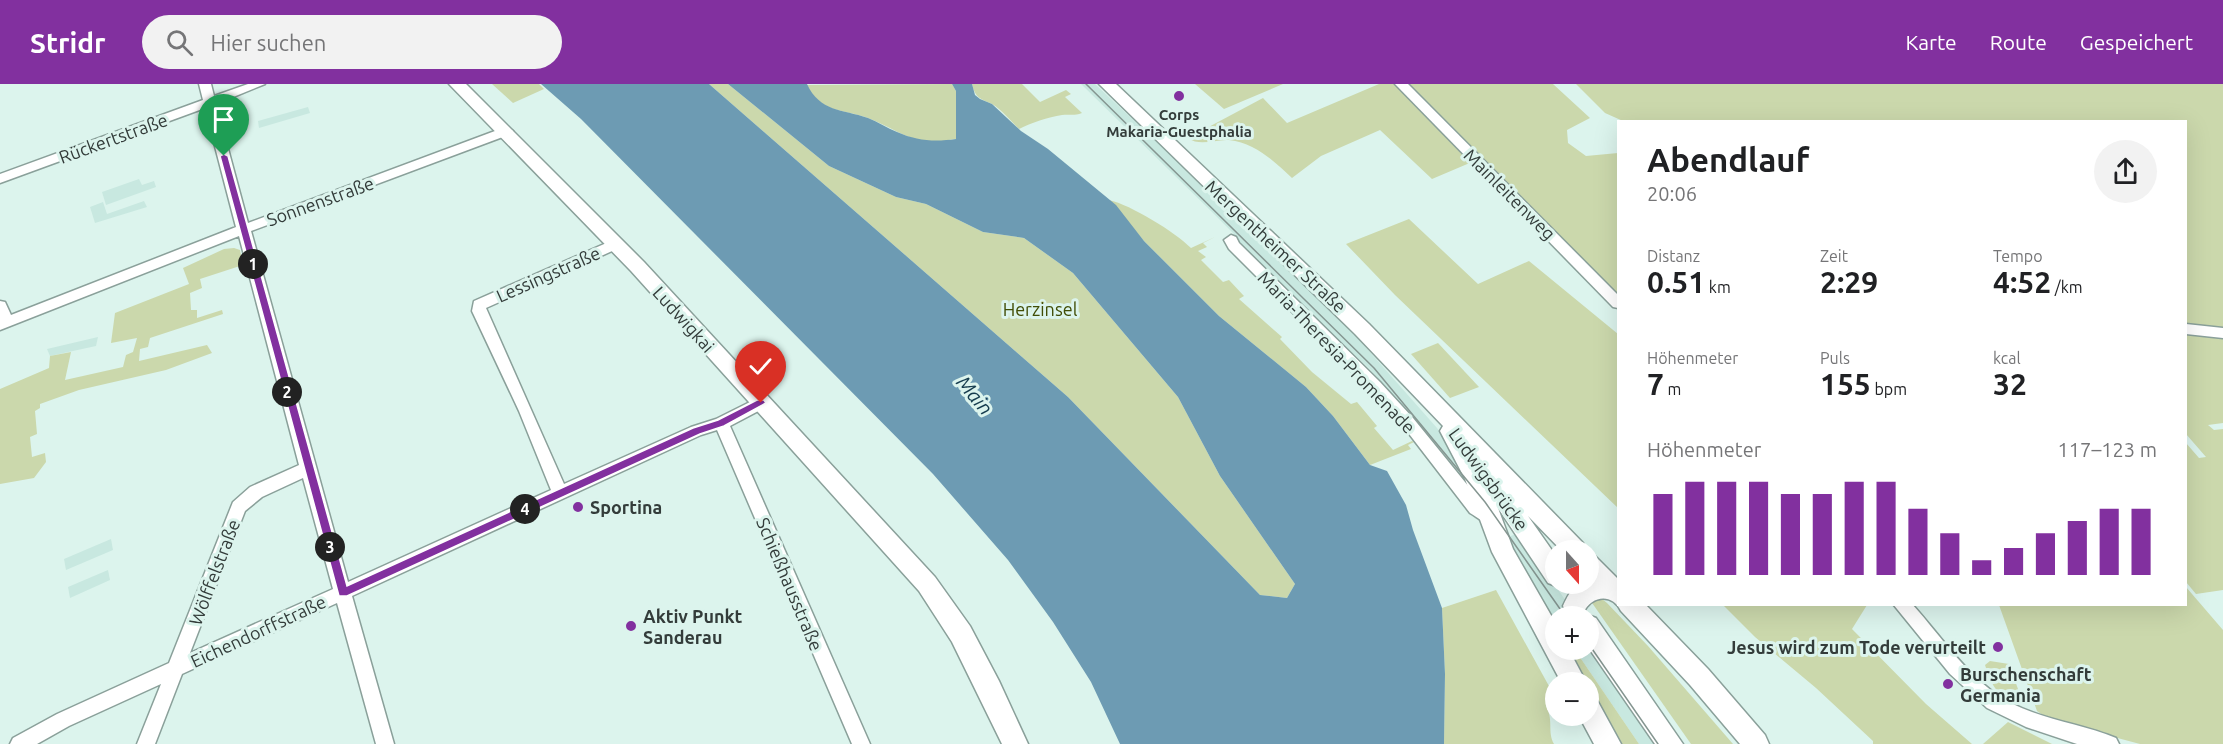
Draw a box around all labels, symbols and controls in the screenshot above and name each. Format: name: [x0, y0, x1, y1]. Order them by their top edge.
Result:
search box: [142, 15, 562, 69]
icon: search: [163, 26, 196, 59]
text: Stridr: [30, 27, 106, 58]
text: Hier suchen: [211, 30, 326, 55]
text: Karte: [1905, 30, 1957, 54]
text: Route: [1990, 30, 2047, 54]
text: Gespeichert: [2080, 30, 2193, 54]
marker: Corps Makaria-Guestphalia: [1172, 89, 1186, 103]
pin: [198, 94, 249, 156]
icon: arrive: [207, 103, 240, 136]
place label: Corps Makaria-Guestphalia: [1106, 106, 1252, 140]
street label: Rückertstraße: [56, 109, 170, 167]
button: share: [2094, 140, 2157, 203]
text: Abendlauf: [1647, 141, 1809, 178]
street label: Mainleitenweg: [1460, 144, 1560, 244]
street label: Sonnenstraße: [264, 172, 376, 230]
street label: Mergentheimer Straße: [1202, 176, 1350, 316]
text: 20:06: [1647, 182, 1697, 205]
street label: Lessingstraße: [493, 242, 603, 306]
text: Distanz: [1647, 247, 1700, 265]
text: Zeit: [1820, 247, 1848, 265]
text: Tempo: [1993, 247, 2043, 265]
pin: 1: [238, 249, 268, 279]
text: 1: [248, 255, 258, 273]
text: 0.51: [1647, 265, 1705, 299]
text: 2:29: [1820, 265, 1878, 299]
text: 4:52: [1993, 265, 2051, 299]
street label: Maria-Theresia-Promenade: [1254, 267, 1420, 437]
text: km: [1705, 278, 1731, 296]
text: /km: [2051, 278, 2083, 296]
street label: Ludwigkai: [649, 282, 719, 356]
park label: Herzinsel: [1003, 299, 1078, 319]
pin: [735, 341, 786, 403]
text: Höhenmeter: [1647, 349, 1738, 367]
text: Puls: [1820, 349, 1850, 367]
text: kcal: [1993, 349, 2021, 367]
icon: check: [744, 350, 777, 383]
text: 7: [1647, 367, 1664, 401]
text: 155: [1820, 367, 1871, 401]
text: 32: [1993, 367, 2027, 401]
water label: Main: [952, 371, 998, 419]
pin: 2: [272, 377, 302, 407]
text: m: [1664, 380, 1681, 398]
text: bpm: [1871, 380, 1907, 398]
text: 2: [282, 383, 292, 401]
street label: Ludwigsbrücke: [1445, 424, 1533, 534]
text: Höhenmeter: [1647, 438, 1761, 461]
text: 117–123 m: [2058, 438, 2157, 461]
pin: 4: [510, 494, 540, 524]
place label: Sportina: [590, 497, 662, 517]
text: 4: [520, 500, 530, 518]
marker: Sportina: [571, 500, 585, 514]
street label: Schießhausstraße: [753, 514, 827, 654]
street label: Wölffelstraße: [185, 516, 243, 628]
pin: 3: [315, 532, 345, 562]
text: 3: [325, 538, 335, 556]
north arrow: [1545, 540, 1599, 594]
map controls: [1545, 540, 1599, 726]
street label: Eichendorffstraße: [187, 591, 329, 671]
place label: Aktiv Punkt Sanderau: [643, 606, 743, 647]
button: +: [1545, 606, 1599, 660]
marker: Aktiv Punkt Sanderau: [624, 619, 638, 633]
place label: Jesus wird zum Tode verurteilt: [1727, 637, 1986, 657]
marker: Jesus wird zum Tode verurteilt: [1991, 640, 2005, 654]
place label: Burschenschaft Germania: [1960, 664, 2092, 705]
button: −: [1545, 672, 1599, 726]
marker: Burschenschaft Germania: [1941, 677, 1955, 691]

